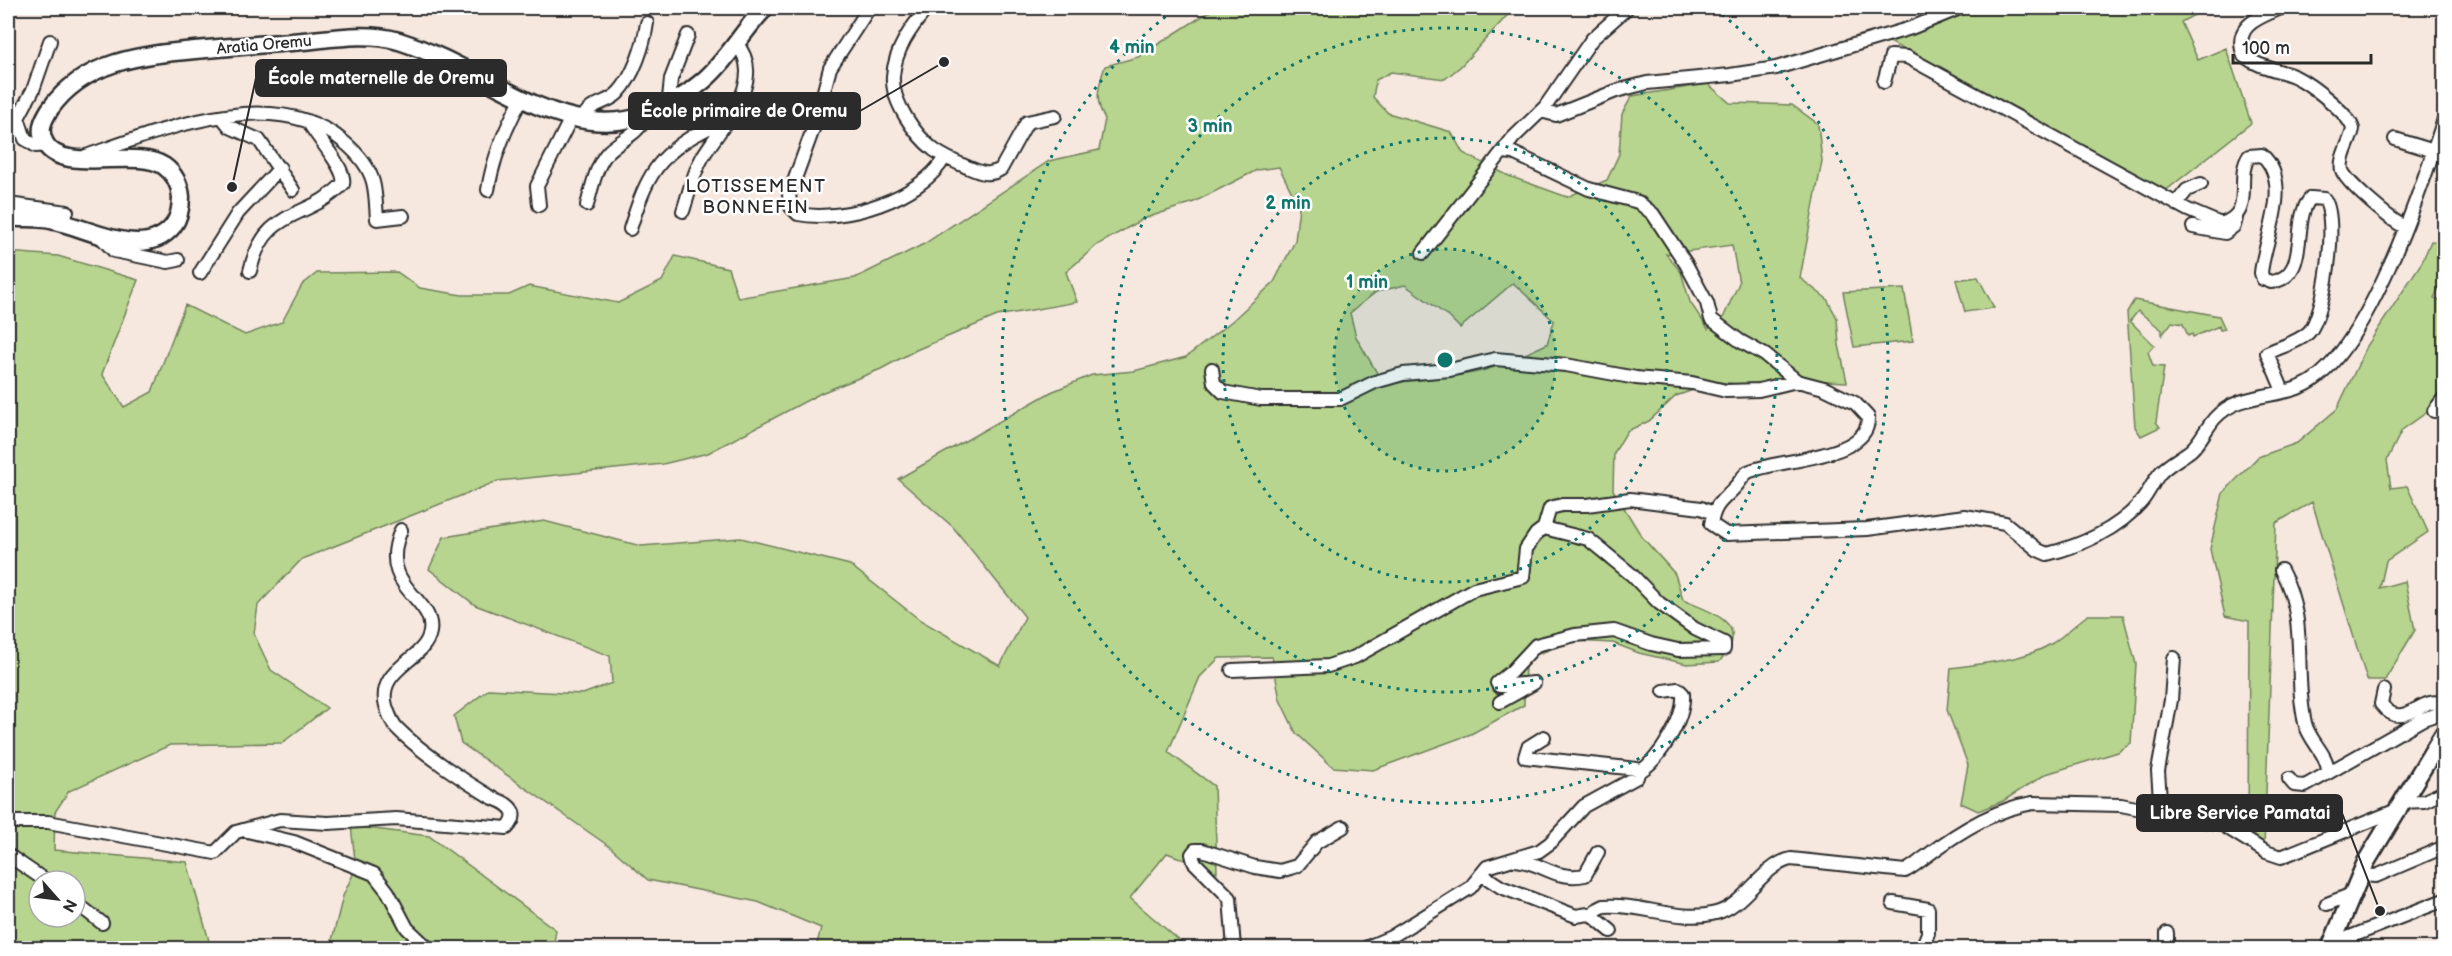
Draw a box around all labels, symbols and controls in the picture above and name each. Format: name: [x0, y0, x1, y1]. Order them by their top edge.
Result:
scale bar: [2233, 27, 2371, 65]
street label: Aratia Oremu: [216, 32, 313, 59]
text: 4 min: [1109, 37, 1155, 58]
text: 100 m: [2242, 38, 2290, 59]
callout: École maternelle de Oremu: [256, 60, 506, 96]
text: École maternelle de Oremu: [268, 66, 494, 89]
callout: École primaire de Oremu: [629, 93, 860, 129]
text: École primaire de Oremu: [641, 99, 847, 122]
text: 3 min: [1187, 116, 1233, 137]
district label: LOTISSEMENT BONNEFIN: [686, 176, 826, 218]
text: 2 min: [1265, 193, 1311, 214]
text: 1 min: [1346, 272, 1388, 293]
centre of rings: [1435, 350, 1455, 370]
callout: Libre Service Pamatai: [2137, 795, 2342, 831]
text: Libre Service Pamatai: [2150, 803, 2330, 824]
north arrow: [27, 869, 87, 929]
text: N: [58, 896, 80, 915]

